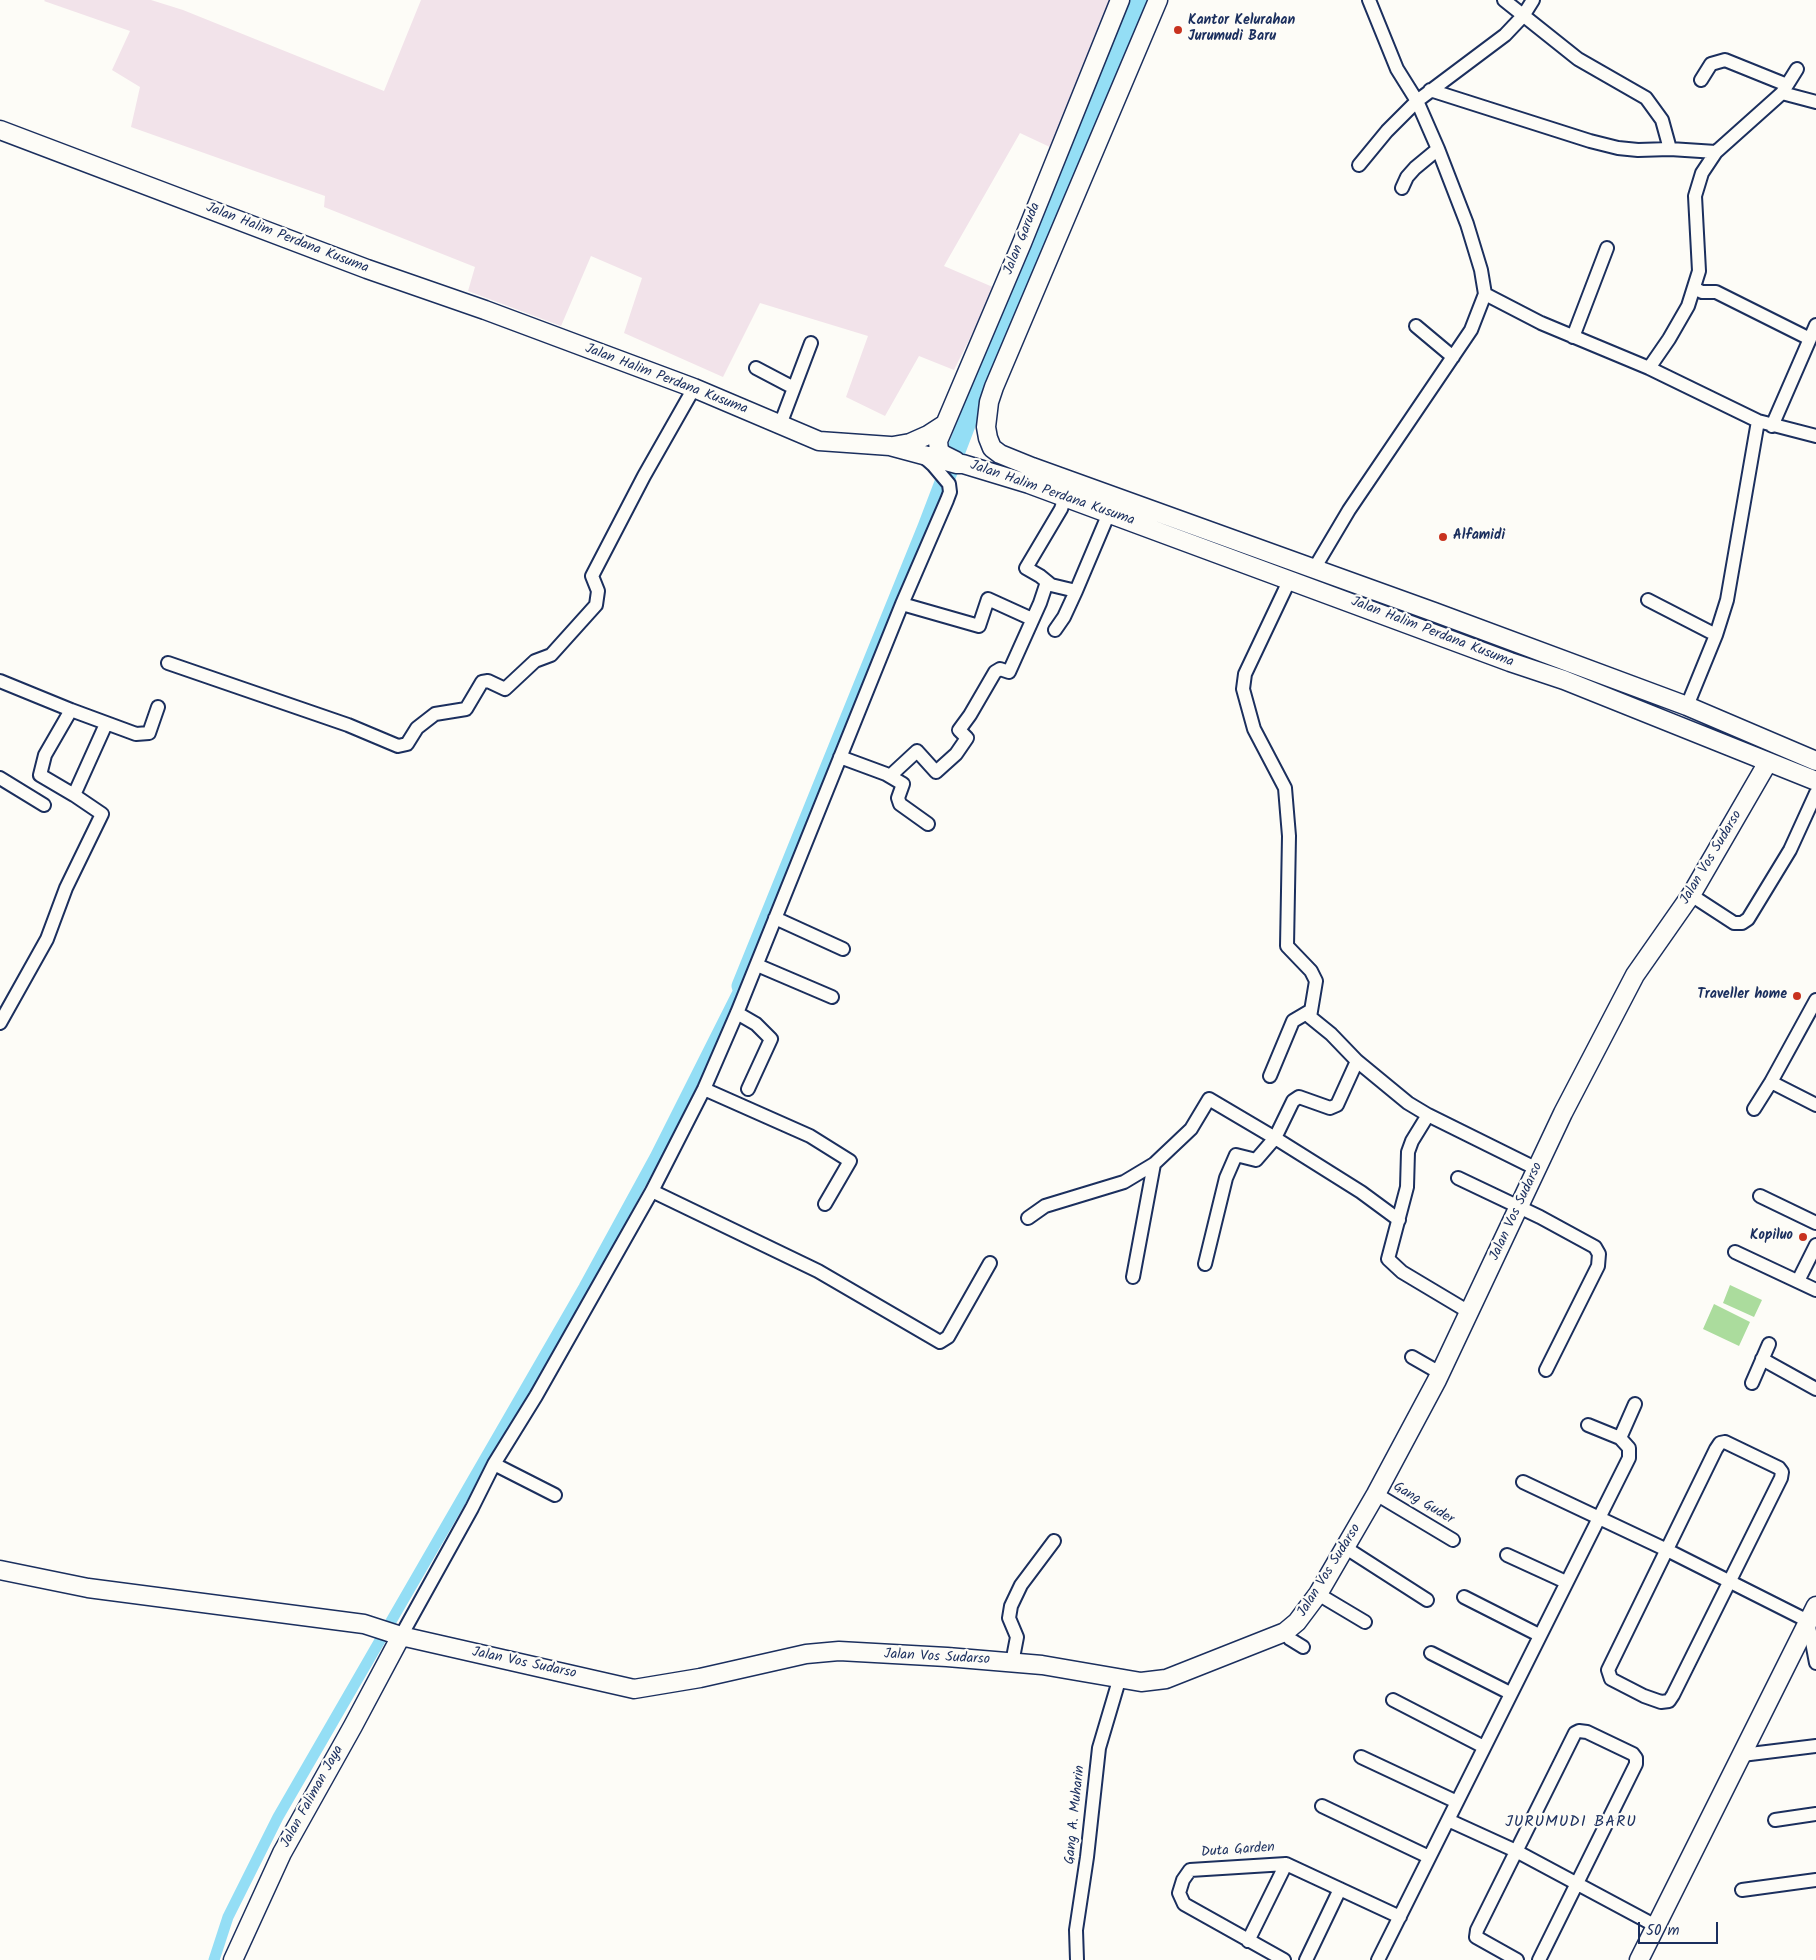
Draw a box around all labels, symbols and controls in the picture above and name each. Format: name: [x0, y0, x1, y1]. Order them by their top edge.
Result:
place label: Kantor Kelurahan Jurumudi Baru: [1188, 14, 1295, 46]
marker: Kantor Kelurahan Jurumudi Baru: [1172, 24, 1184, 36]
street label: Jalan Halim Perdana Kusuma: [203, 200, 371, 278]
street label: Jalan Garuda: [1001, 201, 1045, 277]
street label: Jalan Halim Perdana Kusuma: [582, 341, 750, 419]
street label: Jalan Halim Perdana Kusuma: [968, 458, 1136, 530]
place label: Alfamidi: [1453, 529, 1505, 545]
marker: Alfamidi: [1437, 531, 1449, 543]
street label: Jalan Halim Perdana Kusuma: [1348, 594, 1516, 672]
street label: Jalan Vos Sudarso: [1677, 808, 1747, 908]
place label: Traveller home: [1697, 988, 1787, 1004]
marker: Traveller home: [1791, 990, 1803, 1002]
street label: Jalan Vos Sudarso: [1487, 1160, 1547, 1264]
place label: Kopiluo: [1750, 1229, 1793, 1245]
marker: Kopiluo: [1797, 1231, 1809, 1243]
street label: Gang Guder: [1390, 1479, 1456, 1529]
street label: Jalan Vos Sudarso: [1295, 1522, 1365, 1620]
street label: Jalan Vos Sudarso: [470, 1645, 578, 1683]
street label: Jalan Vos Sudarso: [884, 1647, 990, 1669]
street label: Jalan Faliman Jaya: [278, 1743, 348, 1851]
street label: Gang A. Muharin: [1062, 1765, 1090, 1865]
district label: JURUMUDI BARU: [1504, 1813, 1638, 1833]
street label: Duta Garden: [1201, 1840, 1275, 1862]
scale bar: [1641, 1912, 1721, 1944]
text: 50 m: [1646, 1919, 1680, 1943]

